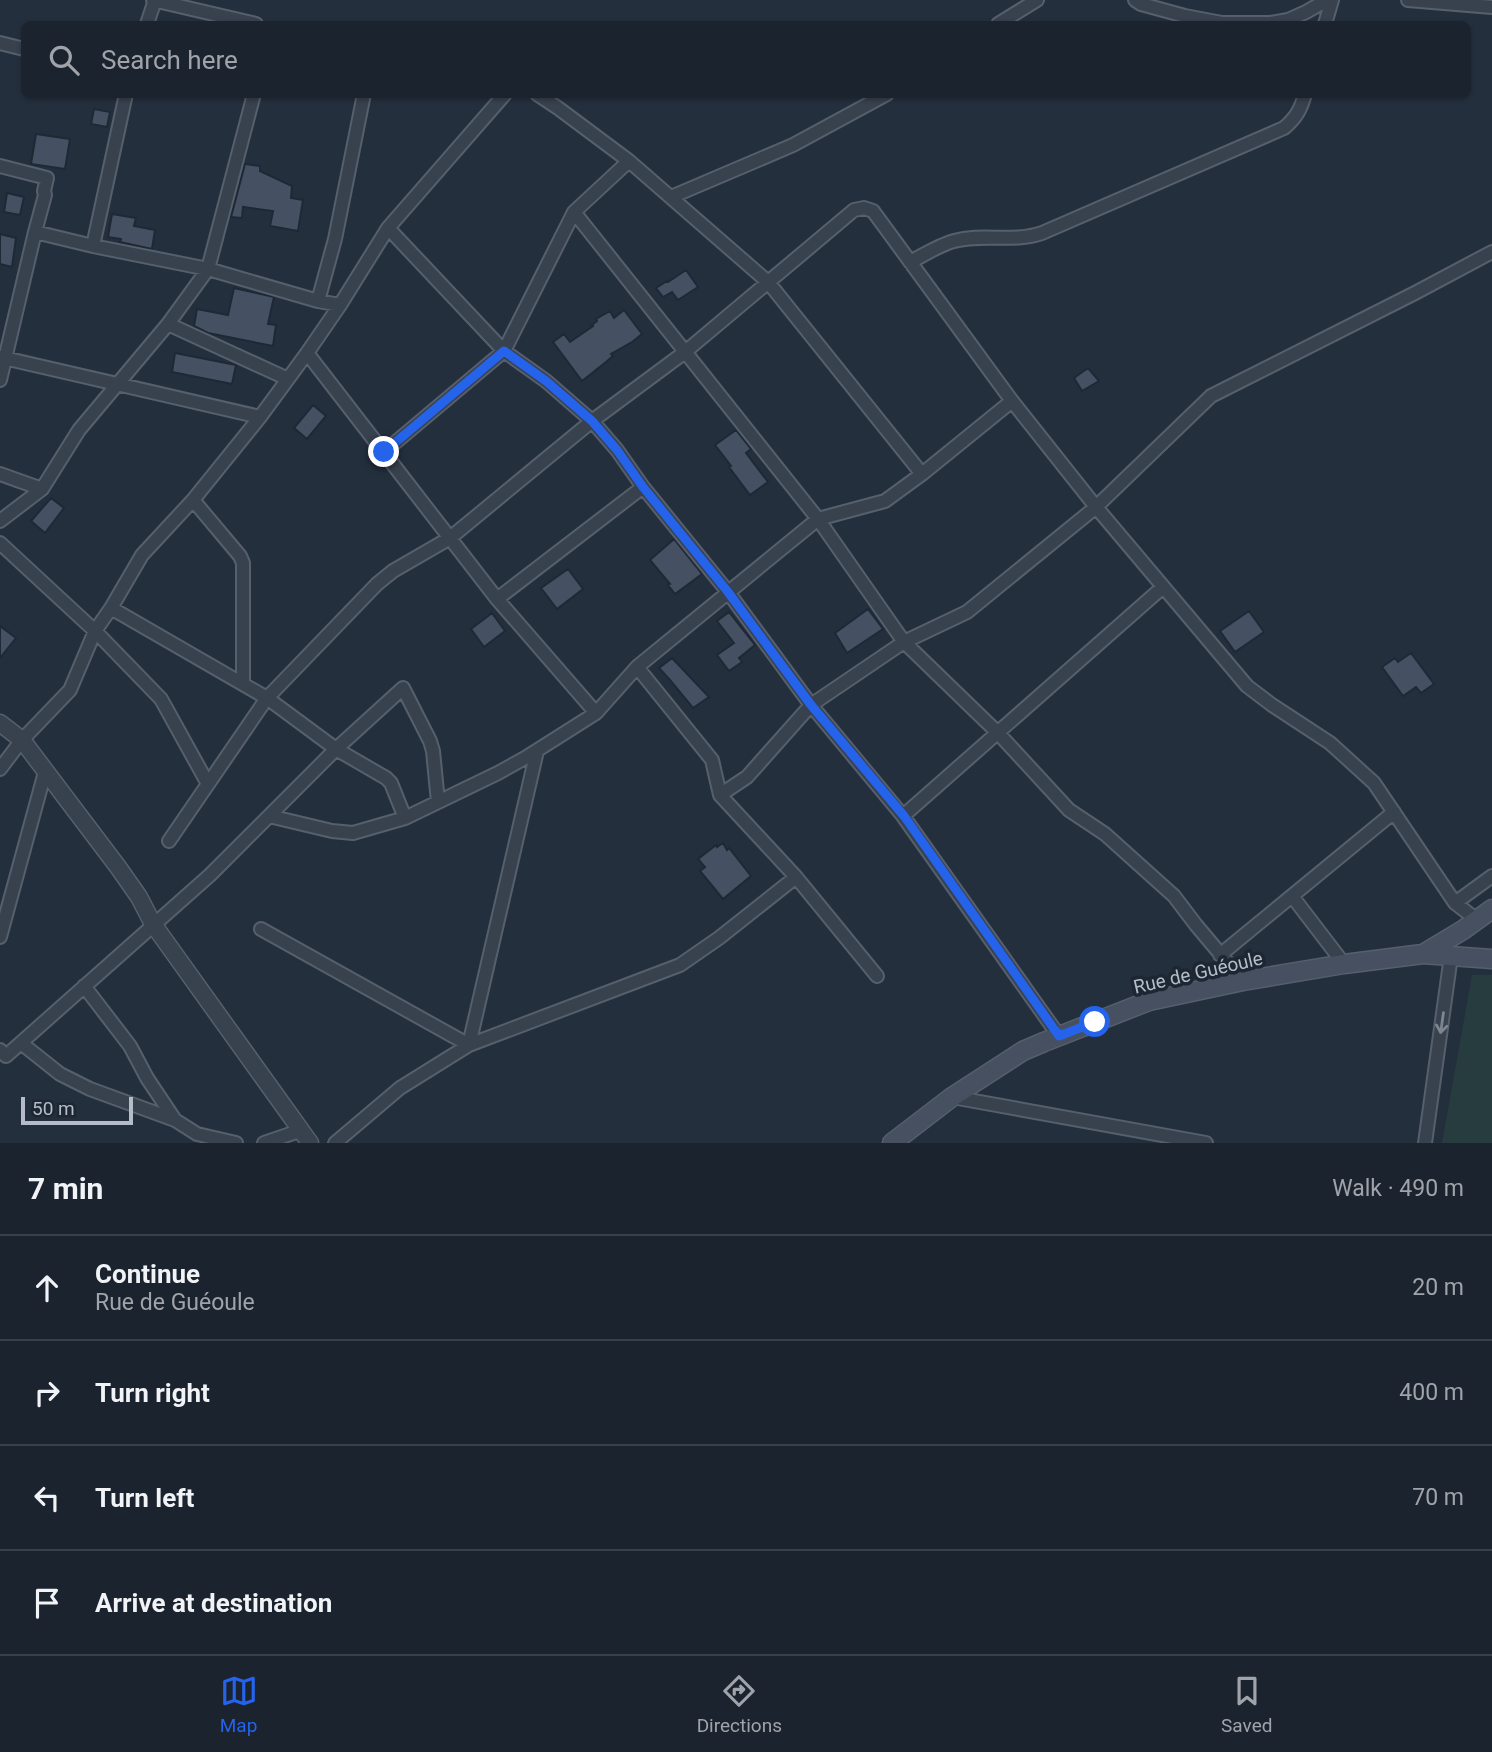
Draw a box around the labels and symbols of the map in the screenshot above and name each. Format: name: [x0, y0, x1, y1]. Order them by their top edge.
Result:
route end: [368, 436, 399, 467]
street label: Rue de Guéoule: [1131, 946, 1265, 999]
route start: [1079, 1006, 1110, 1037]
one-way arrow: [1435, 1011, 1448, 1034]
scale bar: [21, 1094, 133, 1126]

